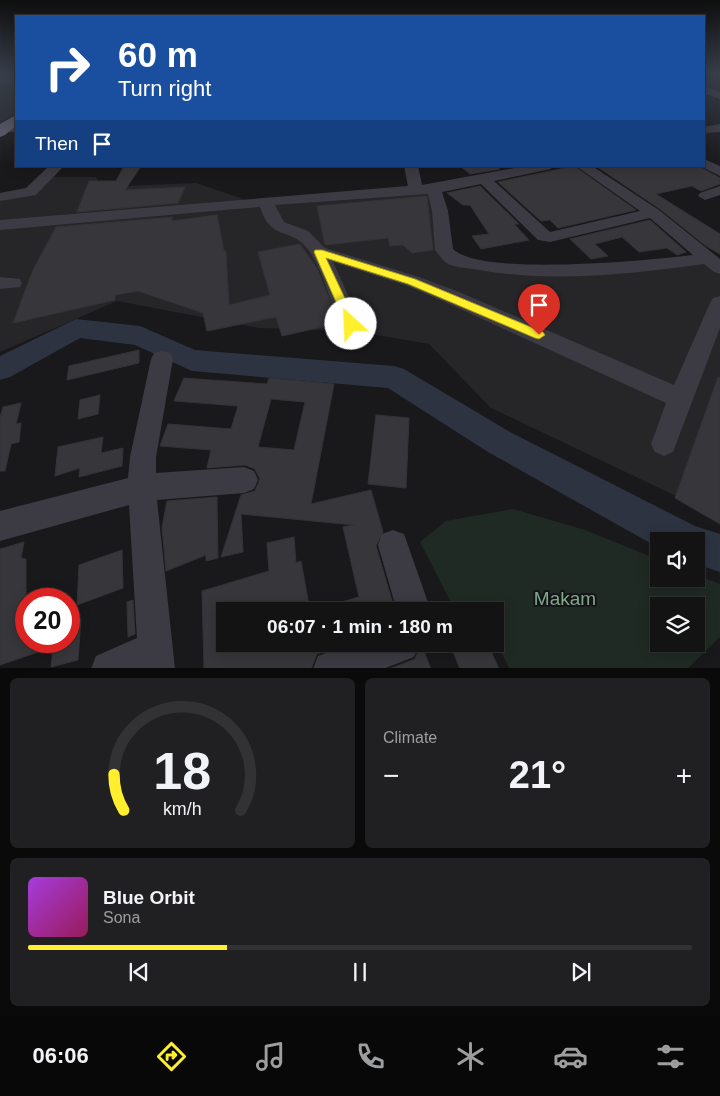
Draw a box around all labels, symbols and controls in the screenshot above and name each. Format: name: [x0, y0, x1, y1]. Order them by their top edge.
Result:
icon: right: [35, 35, 100, 100]
text: 60 m: [118, 35, 198, 74]
text: Turn right: [118, 76, 211, 101]
icon: arrive: [88, 130, 116, 158]
text: Then: [35, 133, 78, 154]
pin: [518, 284, 560, 335]
icon: arrive: [525, 291, 553, 319]
position arrow: [324, 297, 376, 349]
map controls: [650, 532, 705, 652]
button: sound: [650, 532, 705, 587]
speed limit sign: 20: [15, 588, 80, 653]
park label: Makam: [534, 588, 596, 609]
button: layers: [650, 597, 705, 652]
text: 06:07 · 1 min · 180 m: [267, 616, 453, 637]
text: Climate: [383, 729, 437, 746]
text: 18: [154, 742, 211, 800]
text: 21°: [509, 754, 566, 796]
text: −: [383, 760, 399, 791]
text: +: [676, 760, 692, 791]
text: km/h: [163, 799, 202, 819]
text: Blue Orbit: [103, 887, 195, 908]
text: Sona: [103, 909, 140, 926]
icon: previous: [125, 958, 153, 986]
icon: pause: [346, 958, 374, 986]
icon: next: [567, 958, 595, 986]
icon: directions: [154, 1039, 189, 1074]
icon: music: [253, 1039, 288, 1074]
icon: phone: [353, 1039, 388, 1074]
icon: climate: [453, 1039, 488, 1074]
icon: car: [553, 1039, 588, 1074]
icon: filters: [653, 1039, 688, 1074]
text: 06:06: [32, 1043, 89, 1068]

